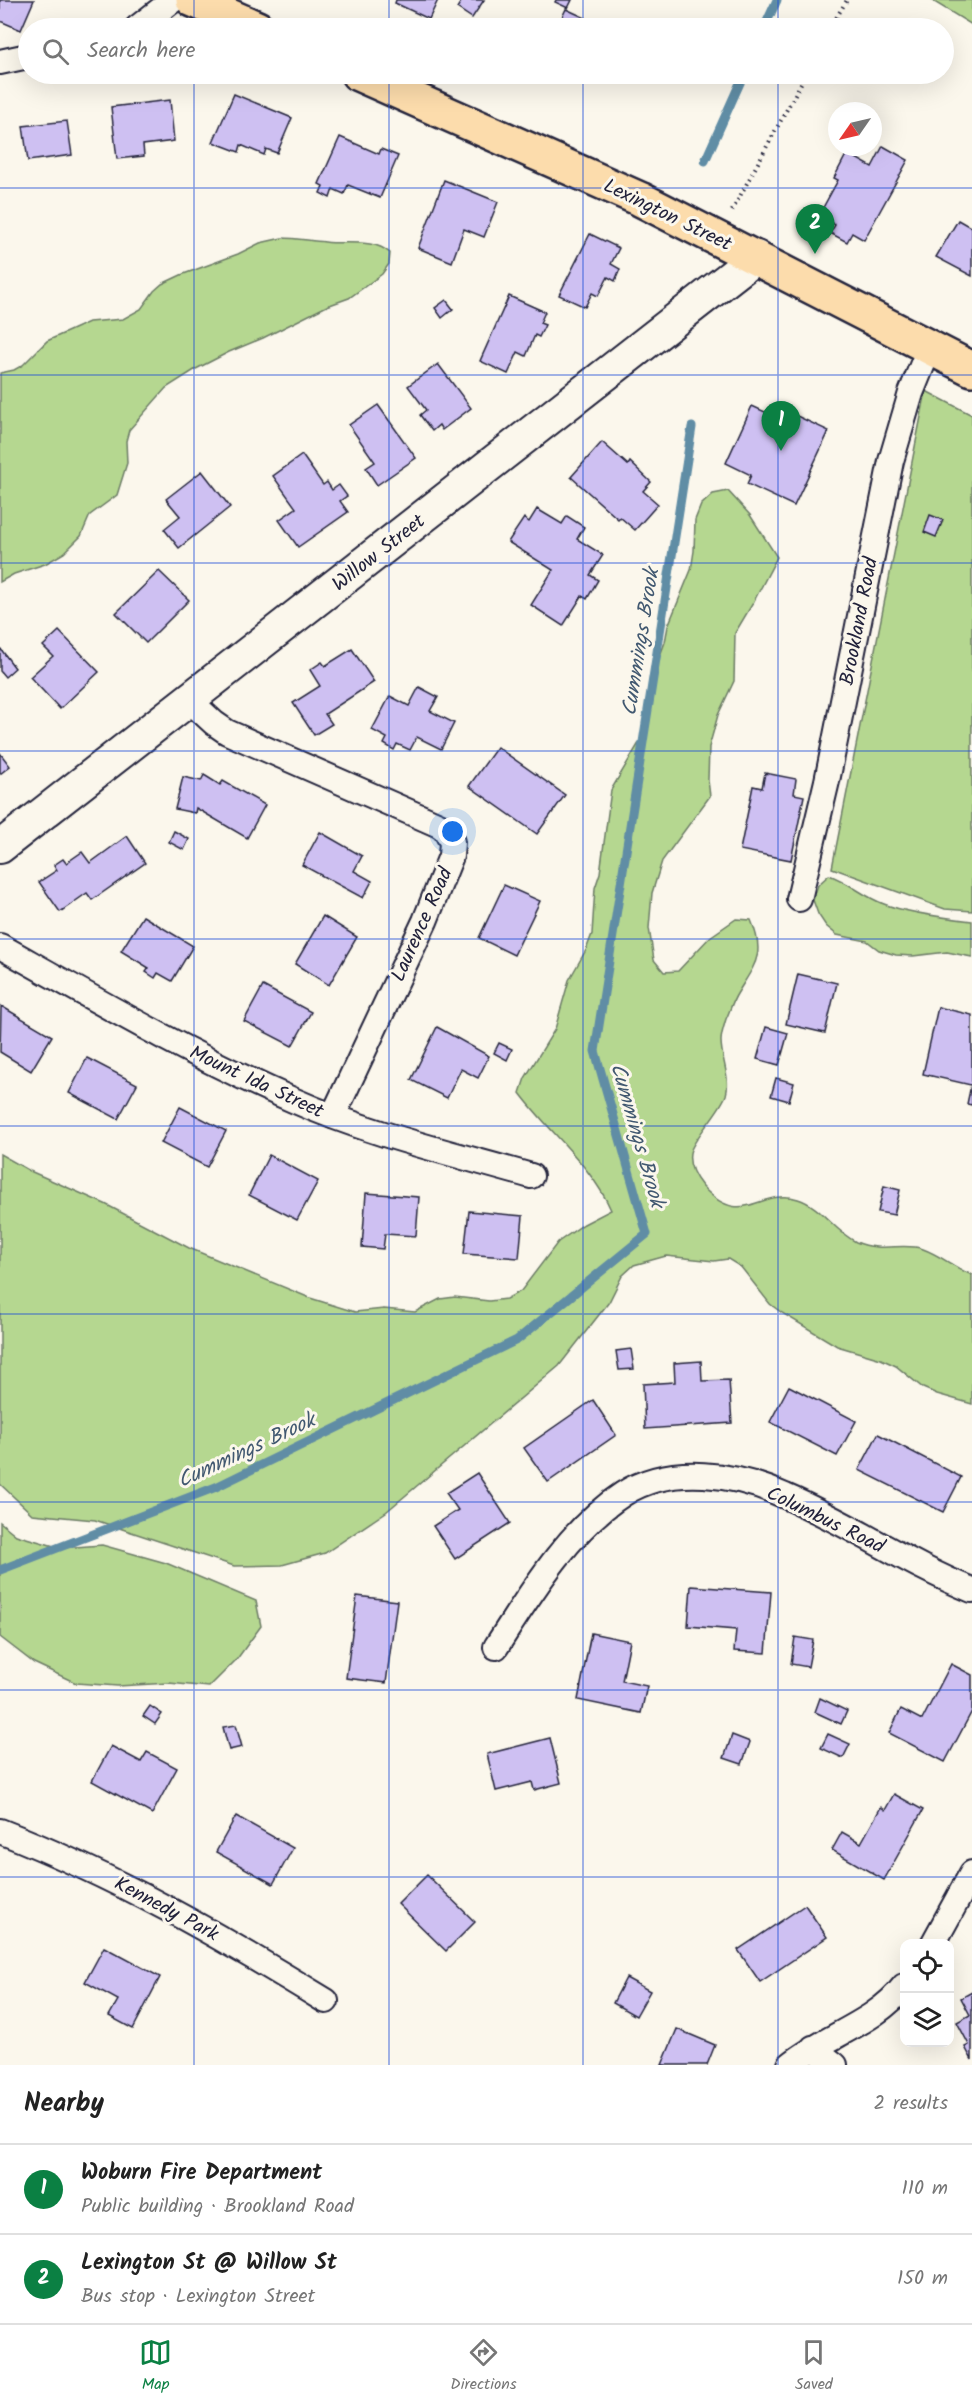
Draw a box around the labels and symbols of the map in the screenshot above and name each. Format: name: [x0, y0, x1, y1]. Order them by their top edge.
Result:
north arrow: [828, 102, 882, 156]
street label: Lexington Street: [597, 171, 737, 261]
pin: 2: [796, 204, 834, 254]
pin: 1: [762, 402, 800, 451]
street label: Willow Street: [325, 506, 433, 600]
street label: Brookland Road: [832, 554, 888, 688]
water label: Cummings Brook: [614, 563, 670, 718]
your location: [438, 817, 467, 846]
street label: Laurence Road: [383, 862, 463, 987]
street label: Mount Ida Street: [184, 1038, 329, 1128]
water label: Cummings Brook: [600, 1059, 674, 1215]
water label: Cummings Brook: [172, 1404, 324, 1498]
street label: Columbus Road: [760, 1478, 891, 1564]
street label: Kennedy Park: [108, 1869, 225, 1951]

